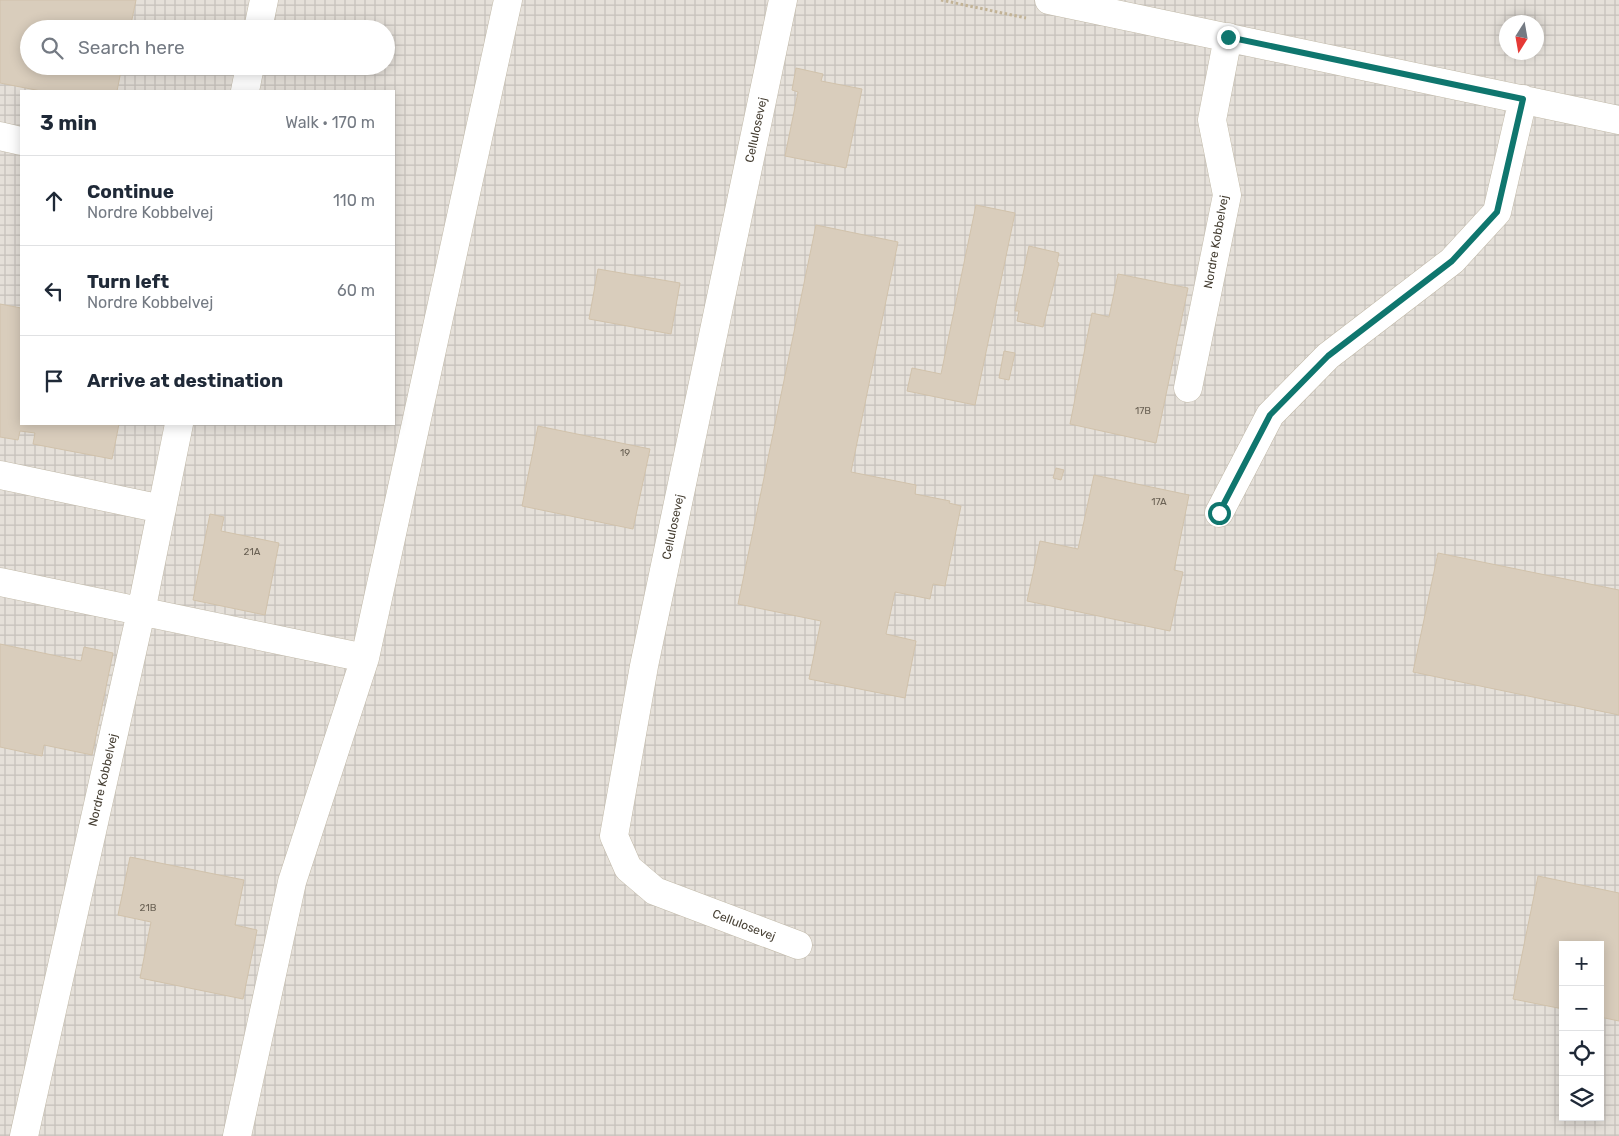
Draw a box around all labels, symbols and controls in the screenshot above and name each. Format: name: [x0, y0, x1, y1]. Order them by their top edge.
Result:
north arrow: [1499, 15, 1544, 60]
search box: [20, 20, 395, 75]
route end: [1217, 26, 1240, 49]
icon: search: [38, 34, 66, 62]
text: Search here: [78, 36, 185, 59]
street label: Cellulosevej: [742, 96, 770, 164]
text: 3 min: [40, 110, 97, 135]
text: Walk · 170 m: [285, 113, 375, 132]
text: Continue: [87, 180, 174, 203]
icon: ahead: [40, 187, 68, 215]
text: 110 m: [333, 191, 375, 210]
street label: Nordre Kobbelvej: [1201, 194, 1231, 290]
text: Nordre Kobbelvej: [87, 203, 213, 222]
text: Turn left: [87, 270, 169, 293]
icon: left: [40, 277, 68, 305]
text: 60 m: [337, 281, 375, 300]
text: Nordre Kobbelvej: [87, 293, 213, 312]
icon: arrive: [40, 367, 68, 395]
text: Arrive at destination: [87, 369, 283, 392]
house number: 17B: [1135, 405, 1151, 417]
house number: 19: [620, 447, 630, 459]
street label: Cellulosevej: [659, 493, 687, 561]
house number: 17A: [1151, 496, 1167, 508]
route start: [1208, 502, 1231, 525]
house number: 21A: [244, 546, 261, 558]
street label: Nordre Kobbelvej: [86, 732, 120, 828]
house number: 21B: [140, 902, 157, 914]
street label: Cellulosevej: [711, 907, 777, 943]
map controls: [1559, 941, 1604, 1121]
button: +: [1559, 941, 1604, 986]
button: −: [1559, 986, 1604, 1031]
button: locate: [1559, 1031, 1604, 1076]
button: layers: [1559, 1076, 1604, 1121]

